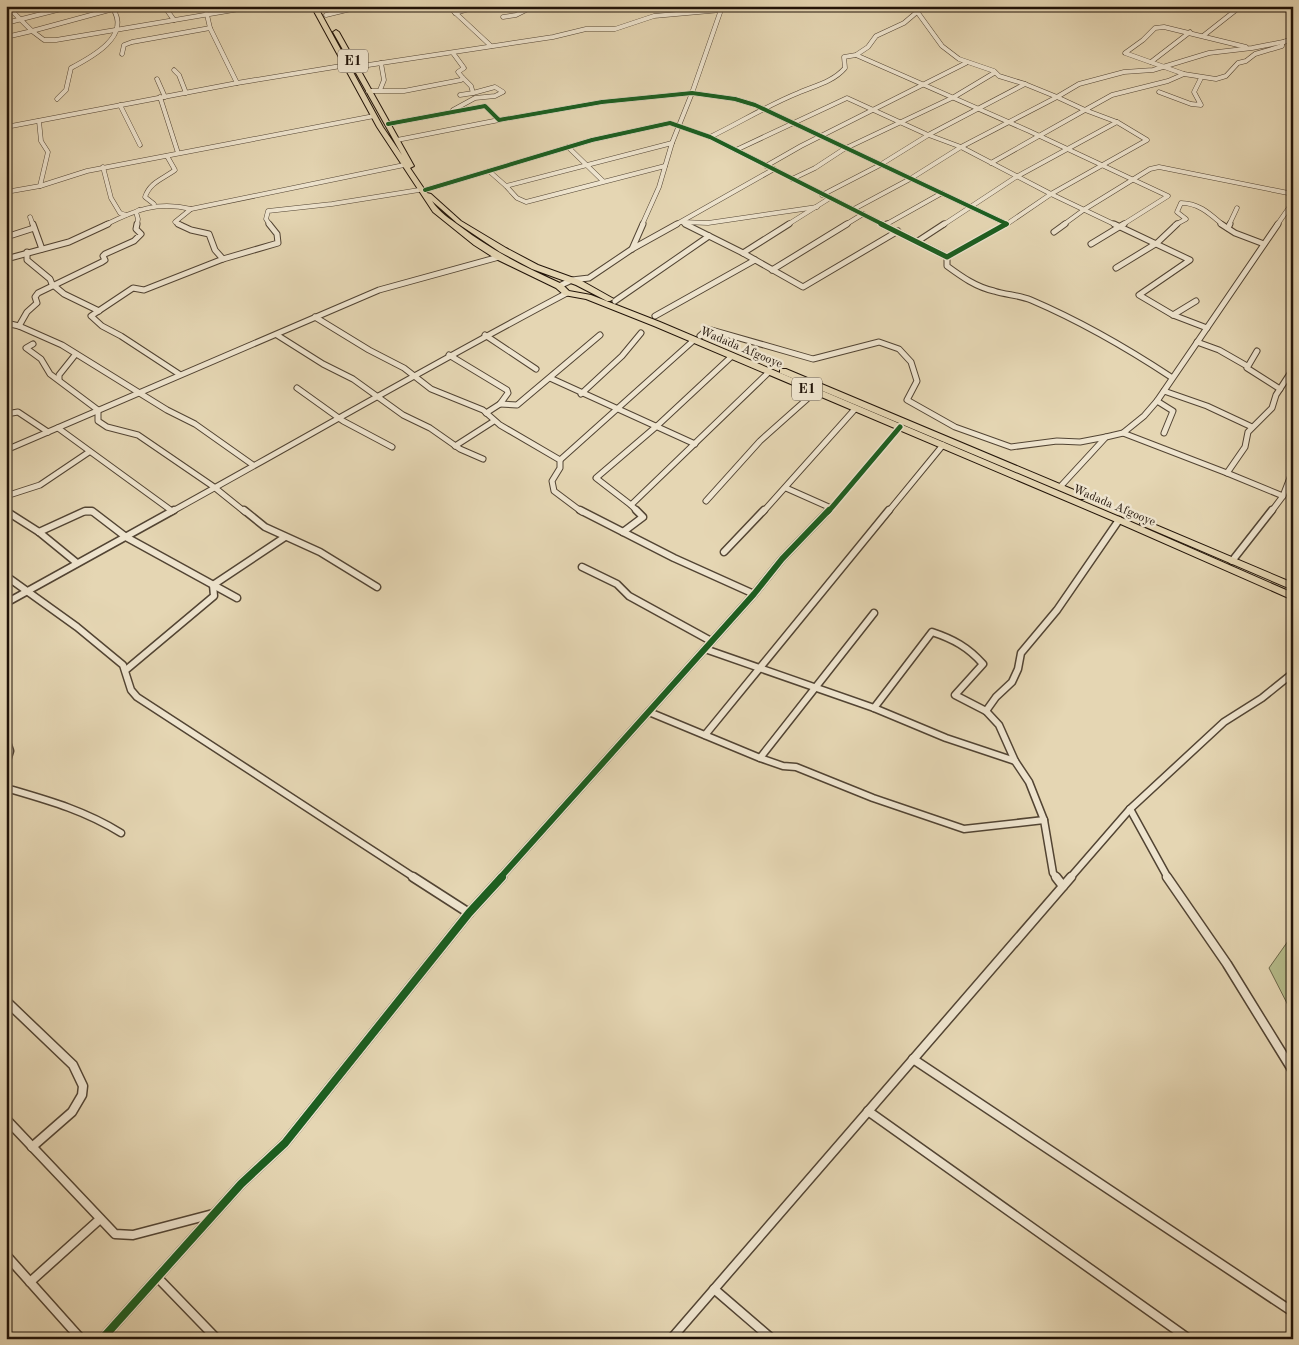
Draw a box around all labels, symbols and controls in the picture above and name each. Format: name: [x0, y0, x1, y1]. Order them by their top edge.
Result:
road number: E1: [338, 49, 368, 72]
street label: Wadada Afgooye: [698, 325, 784, 371]
road number: E1: [792, 378, 822, 400]
street label: Wadada Afgooye: [1071, 483, 1157, 529]

